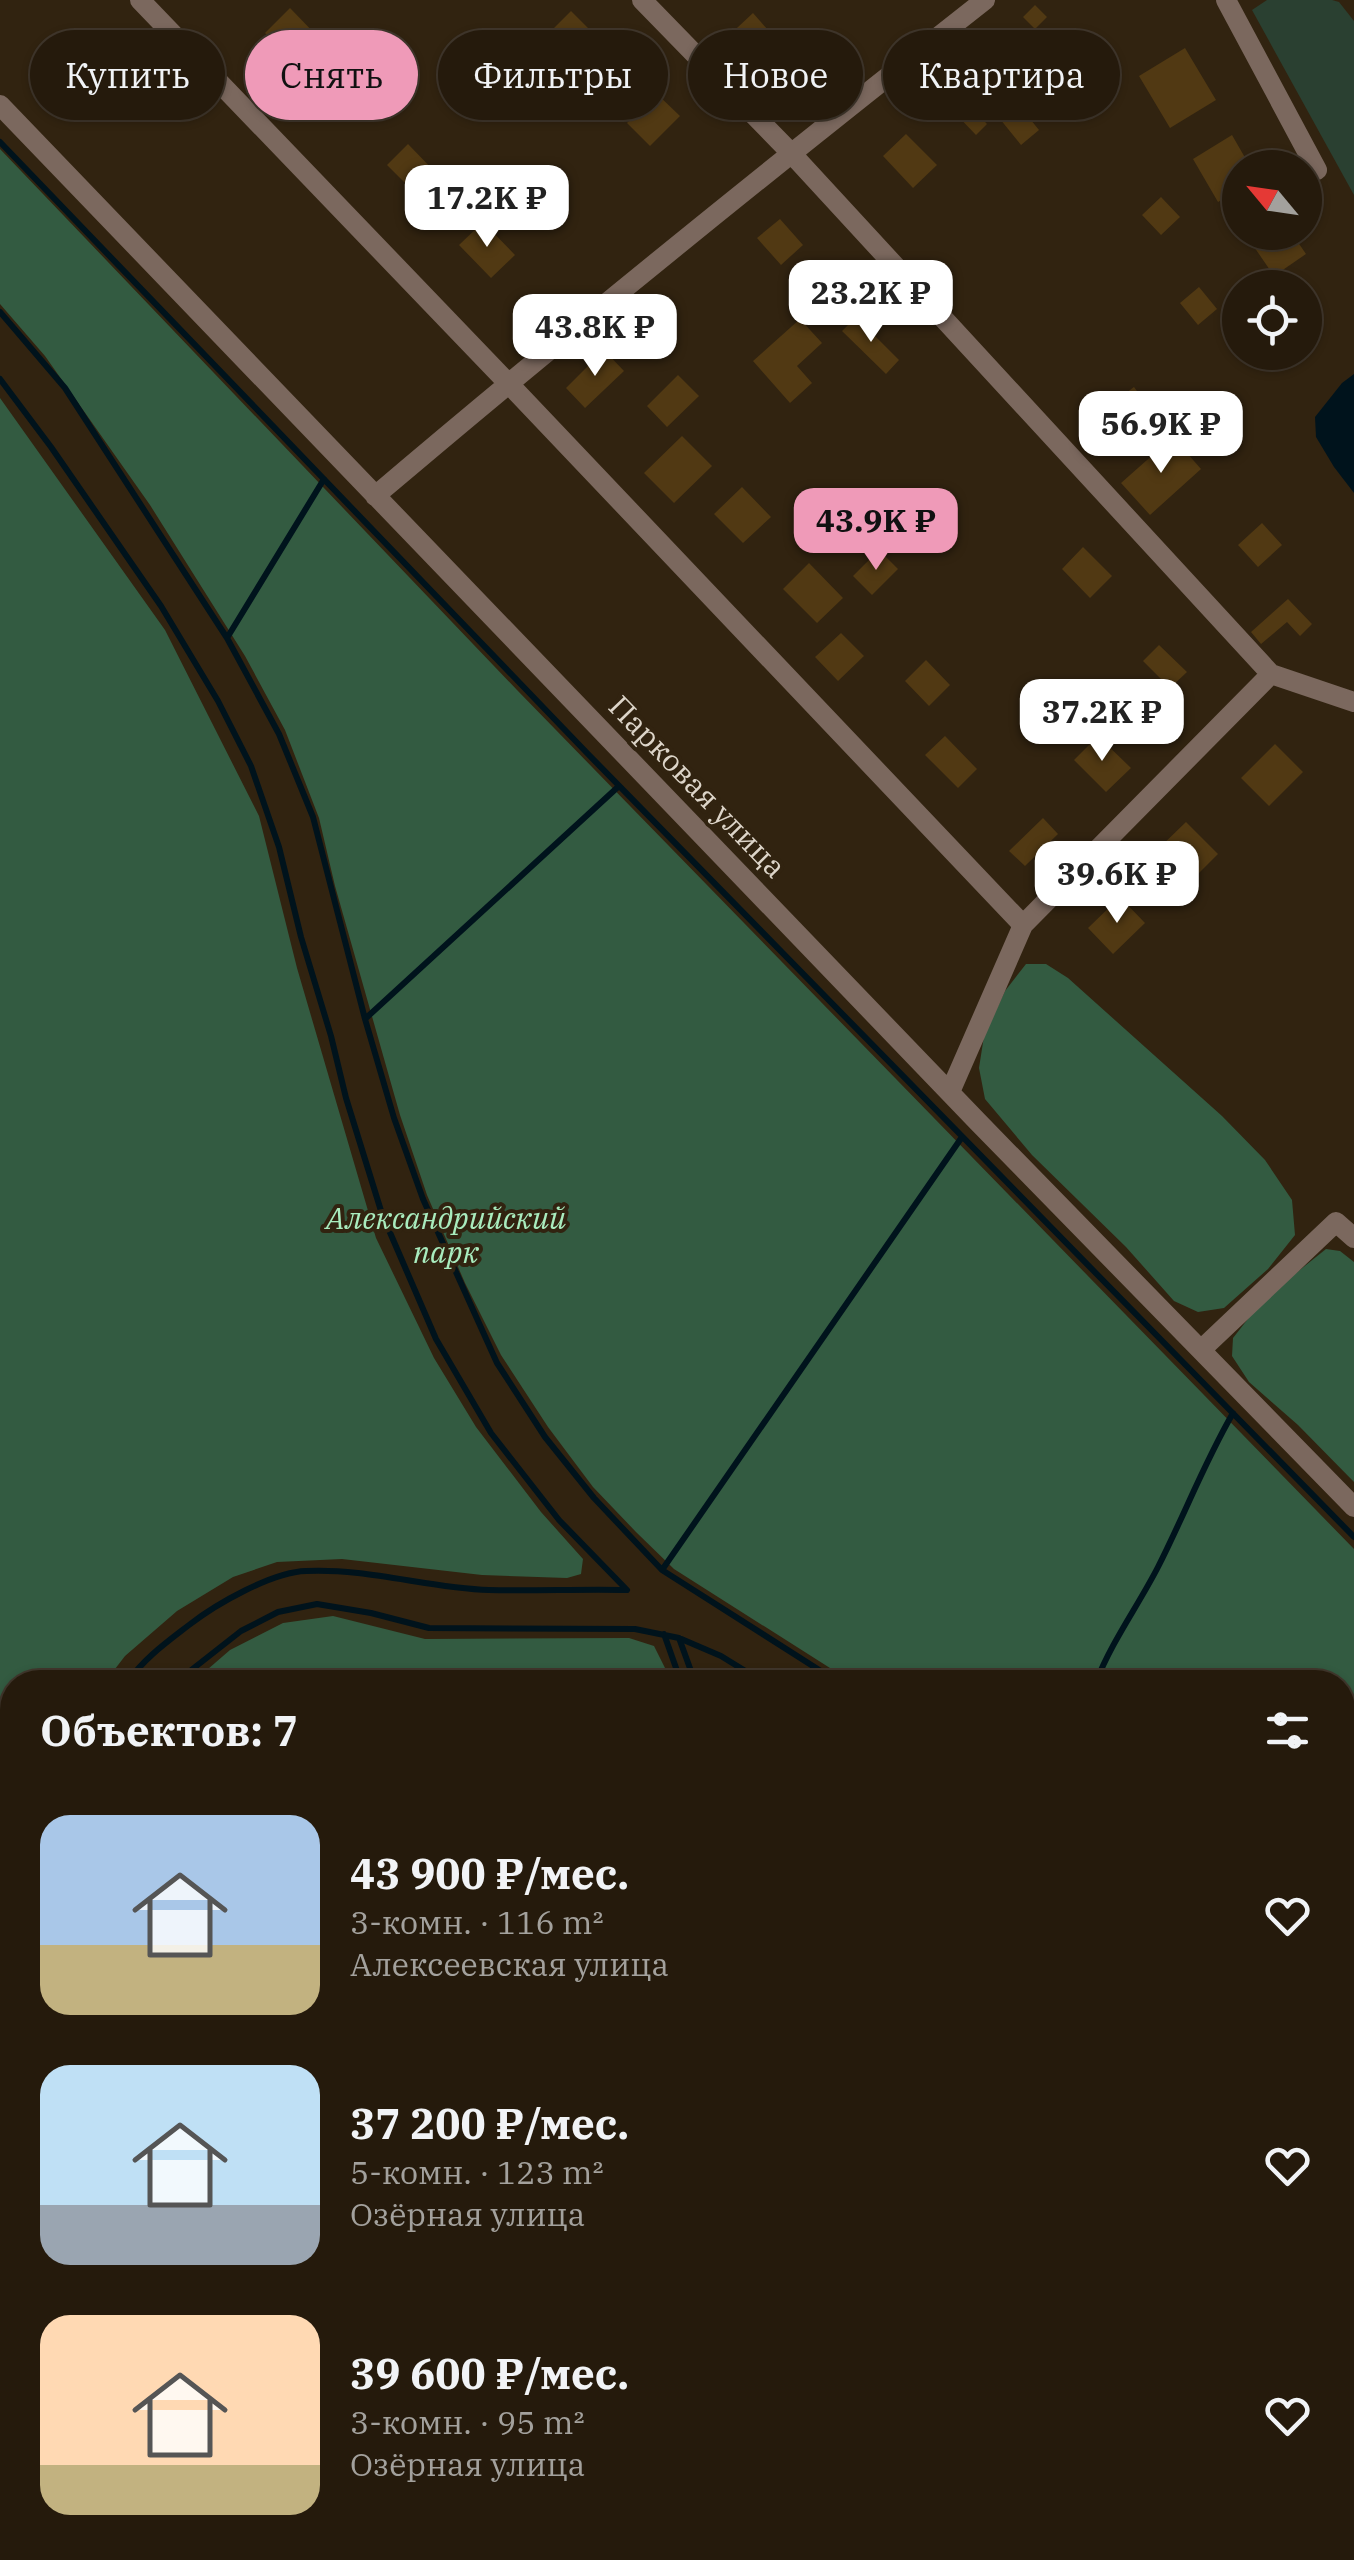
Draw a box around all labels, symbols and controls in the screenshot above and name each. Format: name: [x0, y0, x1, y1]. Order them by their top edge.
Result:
chip: Купить: [30, 30, 225, 120]
chip: Снять: [245, 30, 418, 120]
chip: Фильтры: [438, 30, 668, 120]
chip: Новое: [688, 30, 863, 120]
chip: Квартира: [883, 30, 1120, 120]
north arrow: [1222, 150, 1322, 250]
map controls: [1222, 150, 1322, 370]
pin: 17.2K ₽: [395, 165, 579, 250]
text: 17.2K ₽: [427, 176, 547, 218]
pin: 23.2K ₽: [779, 260, 963, 345]
button: locate: [1222, 270, 1322, 370]
text: 23.2K ₽: [811, 271, 931, 313]
pin: 43.8K ₽: [503, 294, 687, 379]
text: 43.8K ₽: [535, 305, 655, 347]
pin: 56.9K ₽: [1069, 391, 1253, 476]
text: 56.9K ₽: [1101, 402, 1221, 444]
pin: 43.9K ₽: [784, 488, 968, 573]
text: 43.9K ₽: [816, 499, 936, 541]
pin: 37.2K ₽: [1010, 679, 1194, 764]
street label: Парковая улица: [601, 686, 795, 885]
text: 37.2K ₽: [1042, 690, 1162, 732]
pin: 39.6K ₽: [1025, 841, 1209, 926]
text: 39.6K ₽: [1057, 852, 1177, 894]
park label: Александрийский парк: [324, 1198, 566, 1271]
text: Объектов: 7: [40, 1703, 298, 1758]
icon: filters: [1260, 1703, 1315, 1758]
text: 43 900 ₽/мес.: [350, 1846, 629, 1901]
icon: home: [120, 1855, 240, 1975]
icon: heart: [1260, 1888, 1315, 1943]
text: 3-комн. · 116 m²: [350, 1901, 604, 1943]
text: Алексеевская улица: [350, 1943, 669, 1985]
text: 37 200 ₽/мес.: [350, 2096, 629, 2151]
icon: home: [120, 2105, 240, 2225]
icon: heart: [1260, 2138, 1315, 2193]
text: 5-комн. · 123 m²: [350, 2151, 604, 2193]
text: Озёрная улица: [350, 2193, 585, 2235]
text: 39 600 ₽/мес.: [350, 2346, 629, 2401]
icon: home: [120, 2355, 240, 2475]
icon: heart: [1260, 2388, 1315, 2443]
text: 3-комн. · 95 m²: [350, 2401, 584, 2443]
text: Озёрная улица: [350, 2443, 585, 2485]

